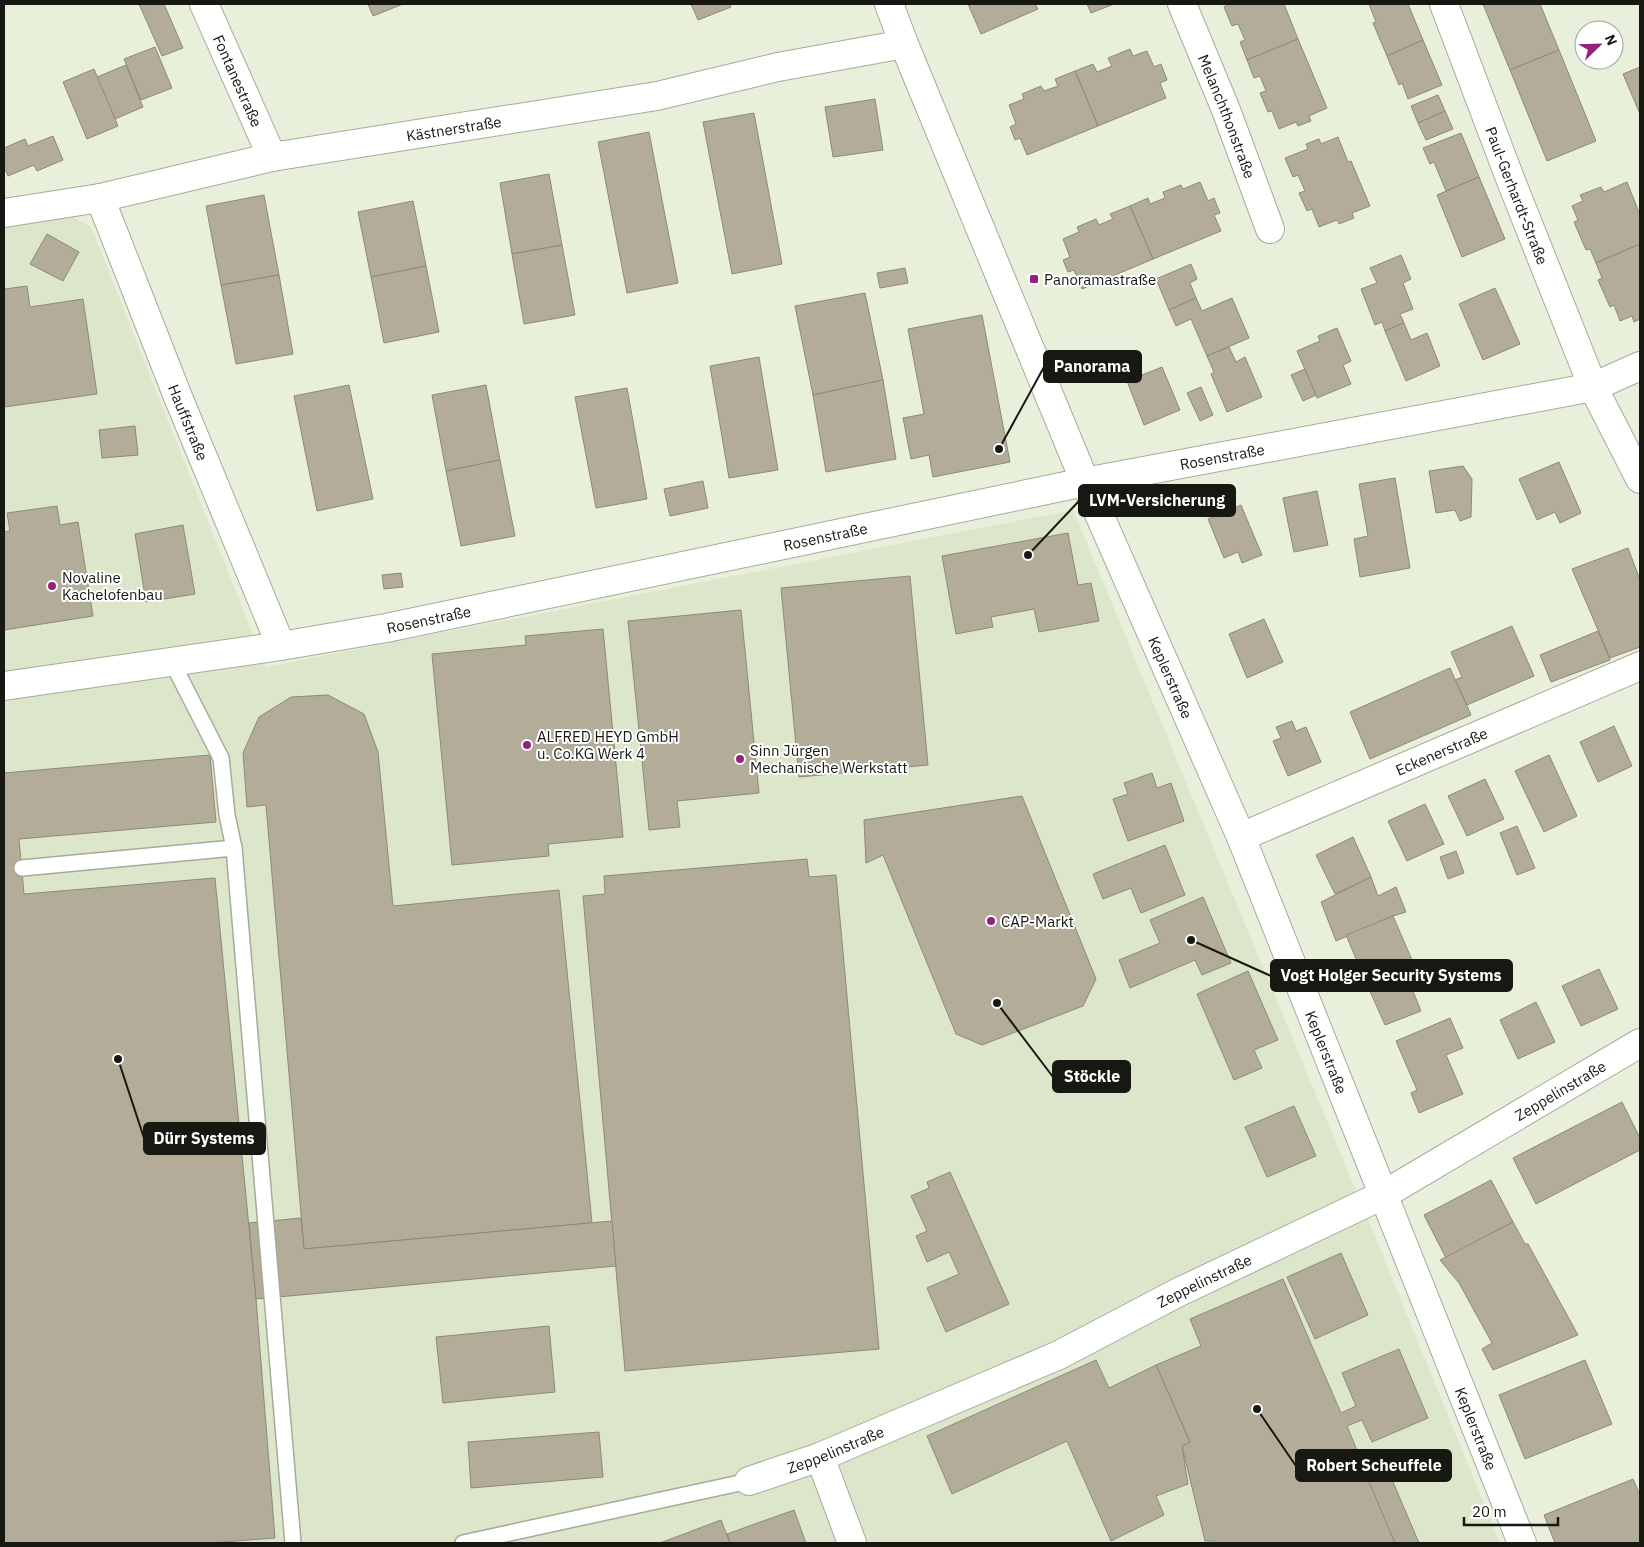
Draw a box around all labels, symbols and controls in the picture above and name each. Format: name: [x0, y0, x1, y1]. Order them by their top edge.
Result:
north arrow: [1574, 20, 1624, 70]
street label: Fontanestraße: [209, 32, 267, 130]
text: N: [1601, 32, 1621, 48]
street label: Melanchthonstraße: [1194, 51, 1260, 181]
street label: Kästnerstraße: [405, 111, 503, 145]
street label: Paul-Gerhardt-Straße: [1482, 124, 1553, 267]
place label: Panoramastraße: [1044, 270, 1156, 289]
marker: Panoramastraße: [1028, 273, 1040, 285]
callout: Panorama: [1044, 351, 1141, 382]
text: Panorama: [1054, 356, 1130, 376]
street label: Hauffstraße: [164, 381, 213, 463]
street label: Rosenstraße: [1178, 439, 1266, 474]
callout: LVM-Versicherung: [1079, 485, 1235, 516]
text: LVM-Versicherung: [1089, 490, 1225, 510]
street label: Rosenstraße: [781, 518, 869, 554]
place label: Novaline Kachelofenbau: [62, 568, 163, 604]
marker: Novaline Kachelofenbau: [46, 580, 58, 592]
street label: Rosenstraße: [385, 601, 473, 637]
street label: Keplerstraße: [1144, 633, 1197, 721]
street label: Eckenerstraße: [1393, 723, 1490, 779]
place label: ALFRED HEYD GmbH u. Co.KG Werk 4: [537, 727, 679, 763]
marker: ALFRED HEYD GmbH u. Co.KG Werk 4: [521, 739, 533, 751]
place label: Sinn Jürgen Mechanische Werkstatt: [750, 741, 907, 777]
marker: Sinn Jürgen Mechanische Werkstatt: [734, 753, 746, 765]
place label: CAP-Markt: [1001, 912, 1074, 931]
marker: CAP-Markt: [985, 915, 997, 927]
callout: Vogt Holger Security Systems: [1271, 960, 1512, 991]
text: Vogt Holger Security Systems: [1280, 965, 1502, 985]
street label: Keplerstraße: [1302, 1008, 1352, 1096]
street label: Zeppelinstraße: [1511, 1056, 1609, 1125]
callout: Stöckle: [1053, 1061, 1130, 1092]
text: Stöckle: [1064, 1066, 1120, 1086]
callout: Dürr Systems: [144, 1123, 265, 1154]
text: Dürr Systems: [153, 1128, 255, 1148]
street label: Zeppelinstraße: [1154, 1250, 1254, 1311]
street label: Keplerstraße: [1451, 1384, 1501, 1473]
street label: Zeppelinstraße: [784, 1421, 887, 1477]
callout: Robert Scheuffele: [1296, 1450, 1451, 1481]
text: Robert Scheuffele: [1306, 1455, 1442, 1475]
scale bar: [1464, 1494, 1558, 1526]
text: 20 m: [1472, 1502, 1507, 1521]

